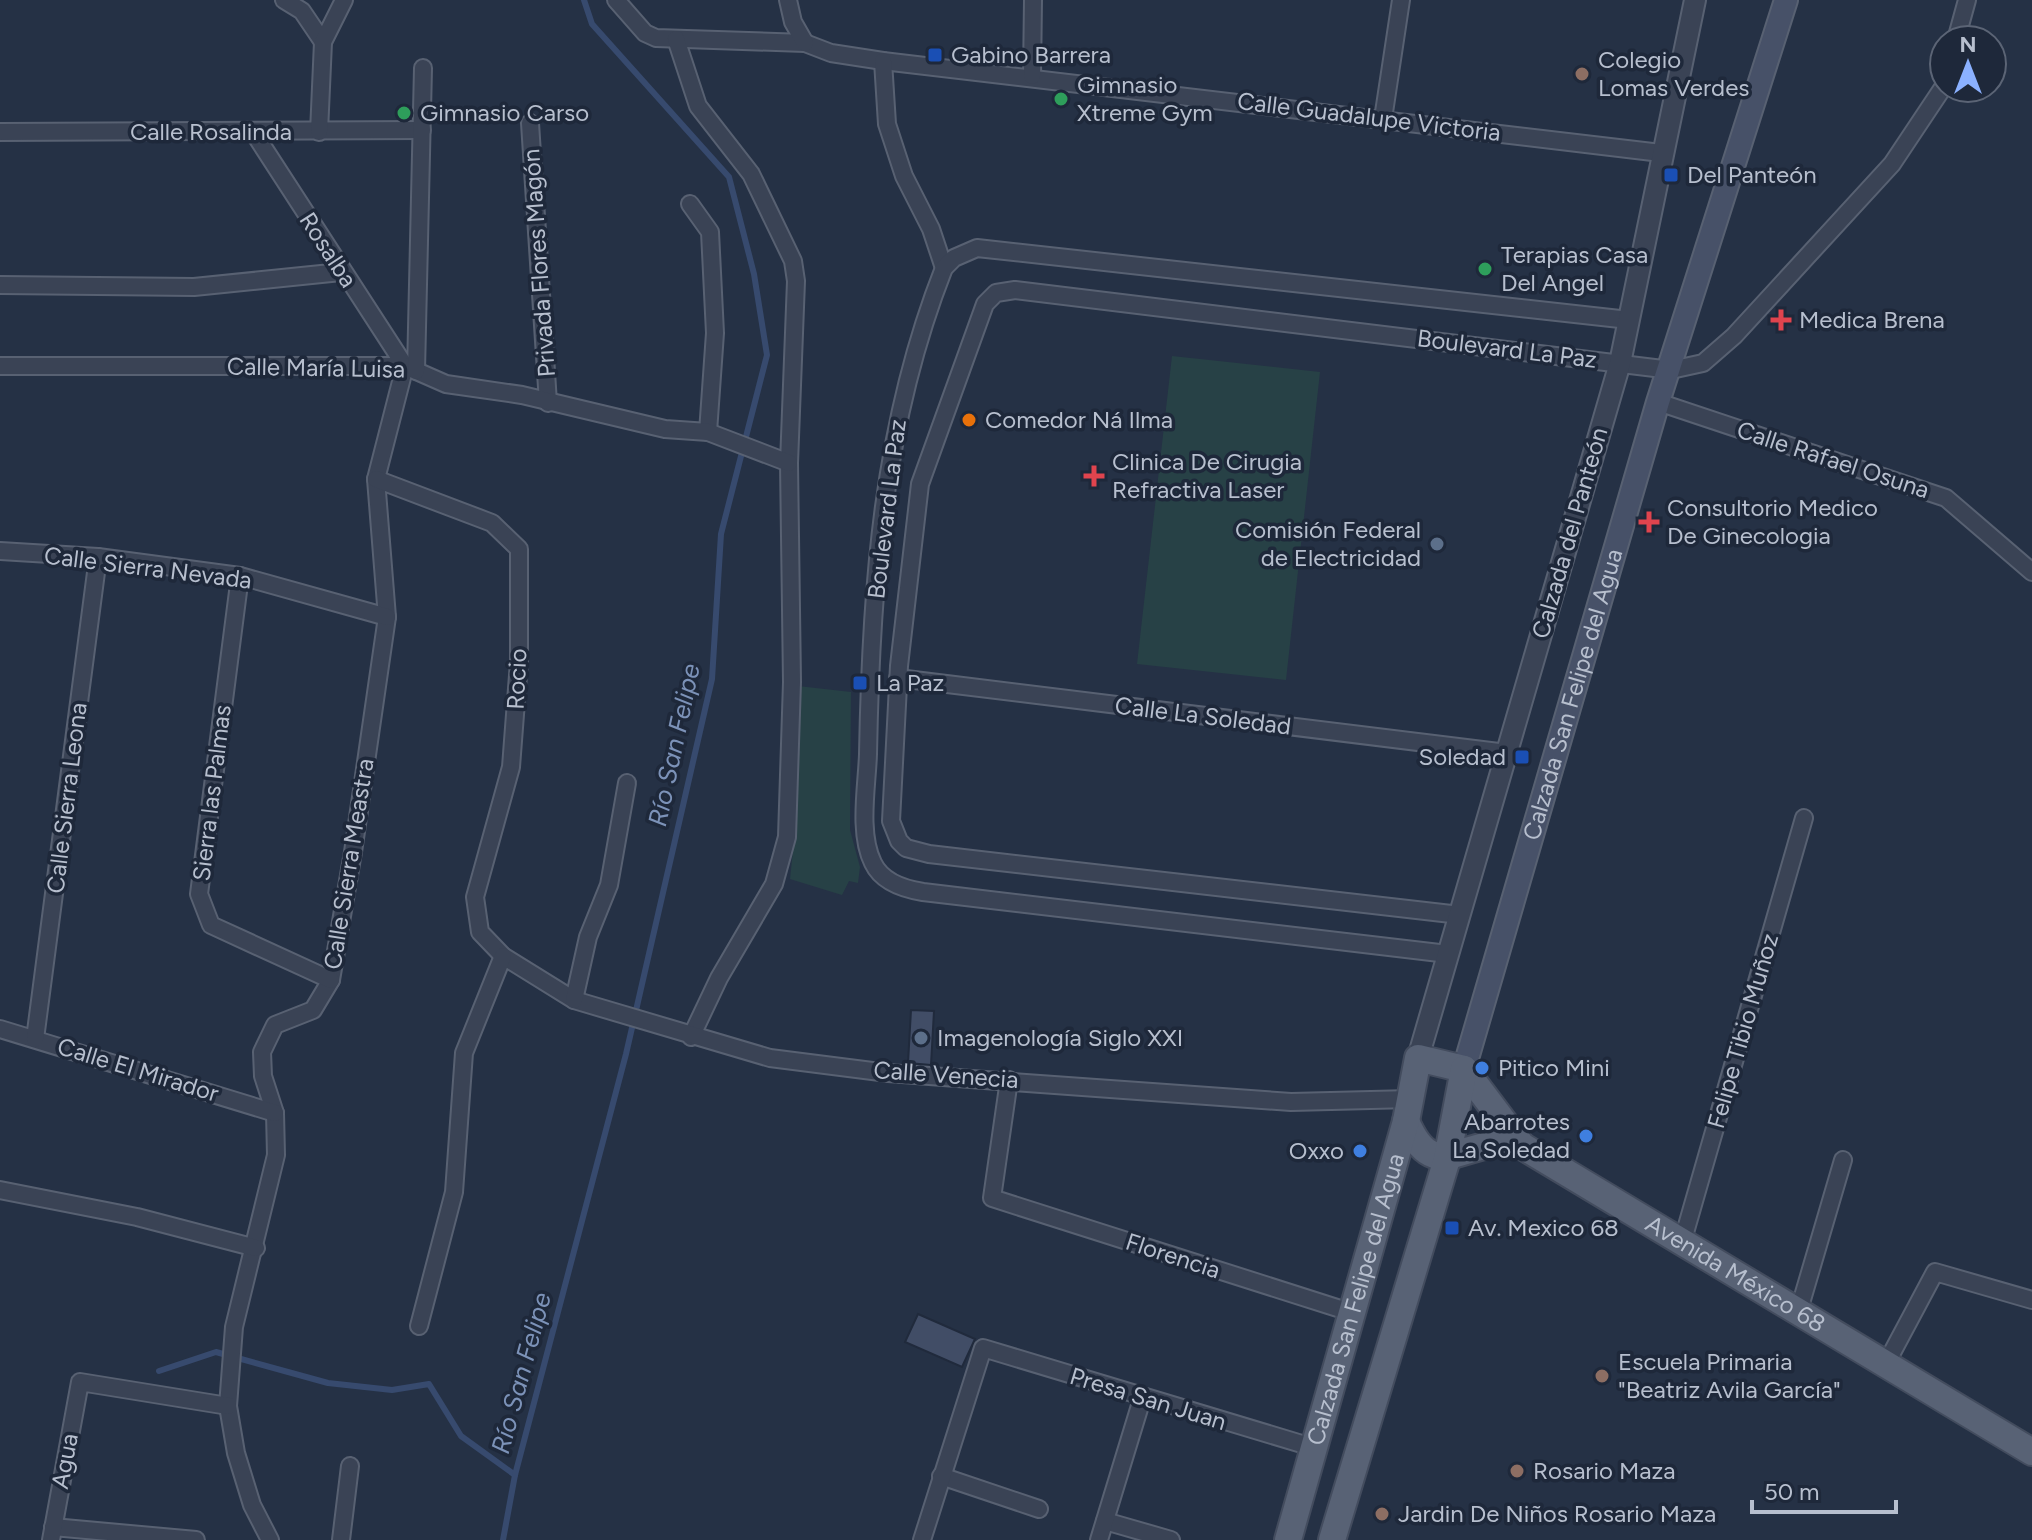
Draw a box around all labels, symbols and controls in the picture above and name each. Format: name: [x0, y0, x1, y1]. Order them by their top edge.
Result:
north arrow: [1928, 24, 2008, 104]
text: N: [1959, 31, 1977, 58]
place label: Gabino Barrera: [951, 40, 1111, 69]
place label: Colegio Lomas Verdes: [1598, 45, 1749, 102]
marker: Gabino Barrera: [926, 46, 944, 64]
marker: Colegio Lomas Verdes: [1573, 65, 1591, 83]
place label: Gimnasio Xtreme Gym: [1077, 70, 1213, 127]
street label: Calle Guadalupe Victoria: [1236, 86, 1502, 147]
marker: Gimnasio Xtreme Gym: [1052, 90, 1070, 108]
place label: Gimnasio Carso: [420, 98, 589, 127]
marker: Gimnasio Carso: [395, 104, 413, 122]
street label: Calle Rosalinda: [130, 117, 292, 146]
street label: Privada Flores Magón: [516, 148, 561, 378]
place label: Del Panteón: [1687, 160, 1817, 189]
marker: Del Panteón: [1662, 166, 1680, 184]
street label: Rosalba: [293, 207, 363, 293]
place label: Terapias Casa Del Angel: [1501, 240, 1648, 297]
marker: Terapias Casa Del Angel: [1476, 260, 1494, 278]
place label: Medica Brena: [1799, 305, 1945, 334]
marker: Medica Brena: [1770, 309, 1792, 331]
street label: Boulevard La Paz: [1416, 323, 1599, 374]
street label: Calle María Luisa: [227, 351, 405, 384]
place label: Comedor Ná Ilma: [985, 405, 1173, 434]
marker: Comedor Ná Ilma: [960, 411, 978, 429]
street label: Calle Rafael Osuna: [1733, 415, 1933, 504]
street label: Boulevard La Paz: [861, 417, 912, 600]
street label: Calzada del Panteón: [1526, 424, 1614, 642]
place label: Clinica De Cirugia Refractiva Laser: [1112, 447, 1302, 504]
marker: Clinica De Cirugia Refractiva Laser: [1083, 465, 1105, 487]
place label: Consultorio Medico De Ginecologia: [1667, 493, 1878, 550]
marker: Consultorio Medico De Ginecologia: [1638, 511, 1660, 533]
place label: Comisión Federal de Electricidad: [1235, 515, 1421, 572]
marker: Comisión Federal de Electricidad: [1428, 535, 1446, 553]
street label: Calle Sierra Nevada: [43, 540, 254, 595]
street label: Calzada San Felipe del Agua: [1516, 545, 1629, 843]
street label: Rocio: [500, 648, 533, 710]
water label: Río San Felipe: [641, 661, 707, 829]
place label: La Paz: [876, 668, 944, 697]
marker: La Paz: [851, 674, 869, 692]
street label: Calle La Soledad: [1113, 690, 1293, 741]
street label: Calle Sierra Leona: [40, 701, 93, 895]
street label: Sierra las Palmas: [186, 703, 237, 883]
place label: Soledad: [1419, 742, 1506, 771]
marker: Soledad: [1513, 748, 1531, 766]
street label: Calle Sierra Meastra: [318, 756, 380, 971]
street label: Felipe Tibio Muñoz: [1701, 930, 1784, 1132]
place label: Imagenología Siglo XXI: [937, 1023, 1183, 1052]
marker: Imagenología Siglo XXI: [912, 1029, 930, 1047]
street label: Calle El Mirador: [54, 1031, 222, 1108]
place label: Pitico Mini: [1498, 1053, 1610, 1082]
street label: Calle Venecia: [873, 1055, 1019, 1094]
marker: Pitico Mini: [1473, 1059, 1491, 1077]
place label: Abarrotes La Soledad: [1452, 1107, 1570, 1164]
marker: Abarrotes La Soledad: [1577, 1127, 1595, 1145]
place label: Oxxo: [1289, 1136, 1344, 1165]
marker: Oxxo: [1351, 1142, 1369, 1160]
street label: Calzada San Felipe del Agua: [1300, 1150, 1410, 1448]
street label: Avenida México 68: [1641, 1209, 1831, 1339]
place label: Av. Mexico 68: [1468, 1213, 1619, 1242]
marker: Av. Mexico 68: [1443, 1219, 1461, 1237]
street label: Florencia: [1122, 1227, 1224, 1284]
water label: Río San Felipe: [484, 1289, 558, 1457]
place label: Escuela Primaria "Beatriz Avila García": [1618, 1347, 1841, 1404]
street label: Presa San Juan: [1066, 1361, 1230, 1436]
marker: Escuela Primaria "Beatriz Avila García": [1593, 1367, 1611, 1385]
street label: Agua: [45, 1431, 84, 1491]
place label: Rosario Maza: [1533, 1456, 1675, 1485]
marker: Rosario Maza: [1508, 1462, 1526, 1480]
scale bar: [1752, 1464, 1896, 1514]
text: 50 m: [1764, 1477, 1820, 1506]
place label: Jardin De Niños Rosario Maza: [1398, 1499, 1716, 1528]
marker: Jardin De Niños Rosario Maza: [1373, 1505, 1391, 1523]

